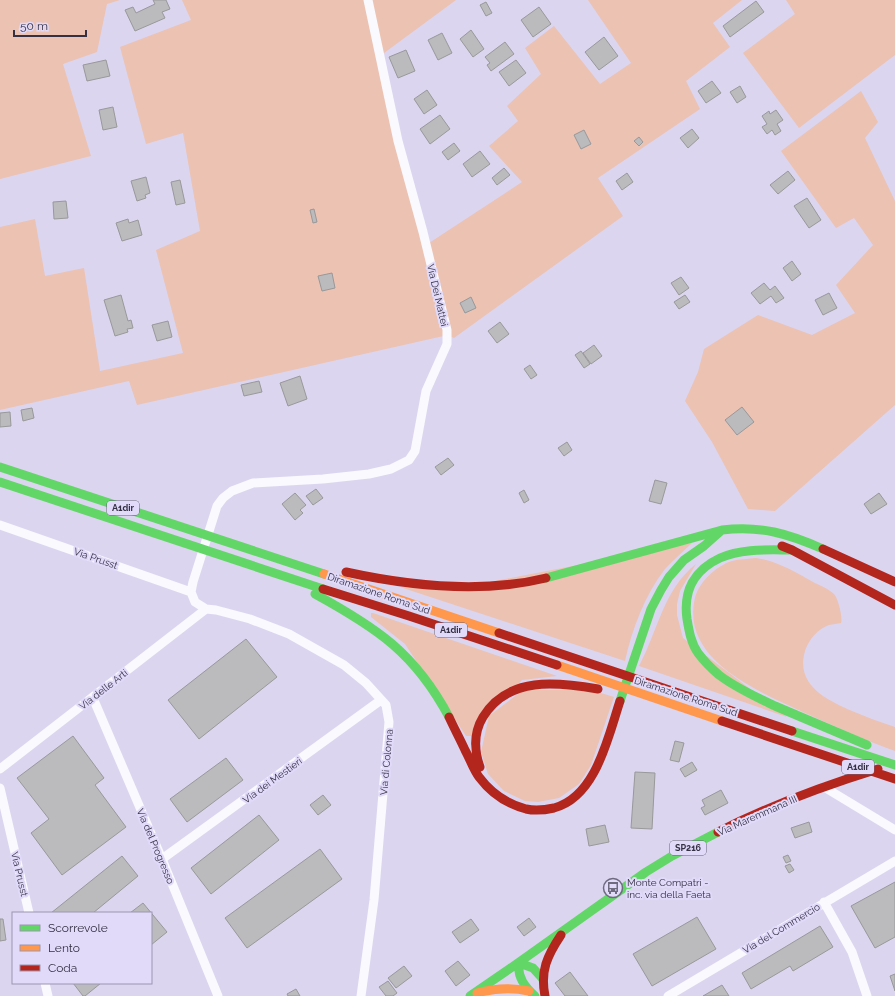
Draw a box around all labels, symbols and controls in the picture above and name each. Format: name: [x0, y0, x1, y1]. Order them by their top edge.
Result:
scale bar: [14, 12, 86, 38]
text: 50 m: [20, 19, 48, 33]
street label: Via Dei Mattei: [425, 263, 450, 327]
road number: A1dir: [107, 501, 139, 515]
street label: Via Prusst: [72, 546, 120, 571]
street label: Diramazione Roma Sud: [326, 571, 432, 616]
road number: A1dir: [435, 623, 467, 637]
street label: Via delle Arti: [77, 667, 130, 712]
street label: Diramazione Roma Sud: [633, 675, 739, 718]
street label: Via di Colonna: [378, 728, 395, 796]
street label: Via dei Mestieri: [241, 755, 304, 806]
road number: A1dir: [842, 760, 874, 774]
street label: Via Maremmana III: [716, 793, 798, 838]
street label: Via del Progresso: [135, 807, 176, 885]
road number: SP216: [670, 841, 706, 855]
street label: Via Prusst: [9, 851, 30, 898]
bus stop icon: Monte Compatri - inc. via della Faeta: [602, 877, 624, 899]
place label: Monte Compatri - inc. via della Faeta: [627, 877, 711, 900]
street label: Via del Commercio: [741, 901, 822, 956]
legend: [12, 912, 152, 984]
text: Scorrevole: [48, 921, 108, 935]
text: Lento: [48, 941, 80, 955]
text: Coda: [48, 961, 77, 975]

